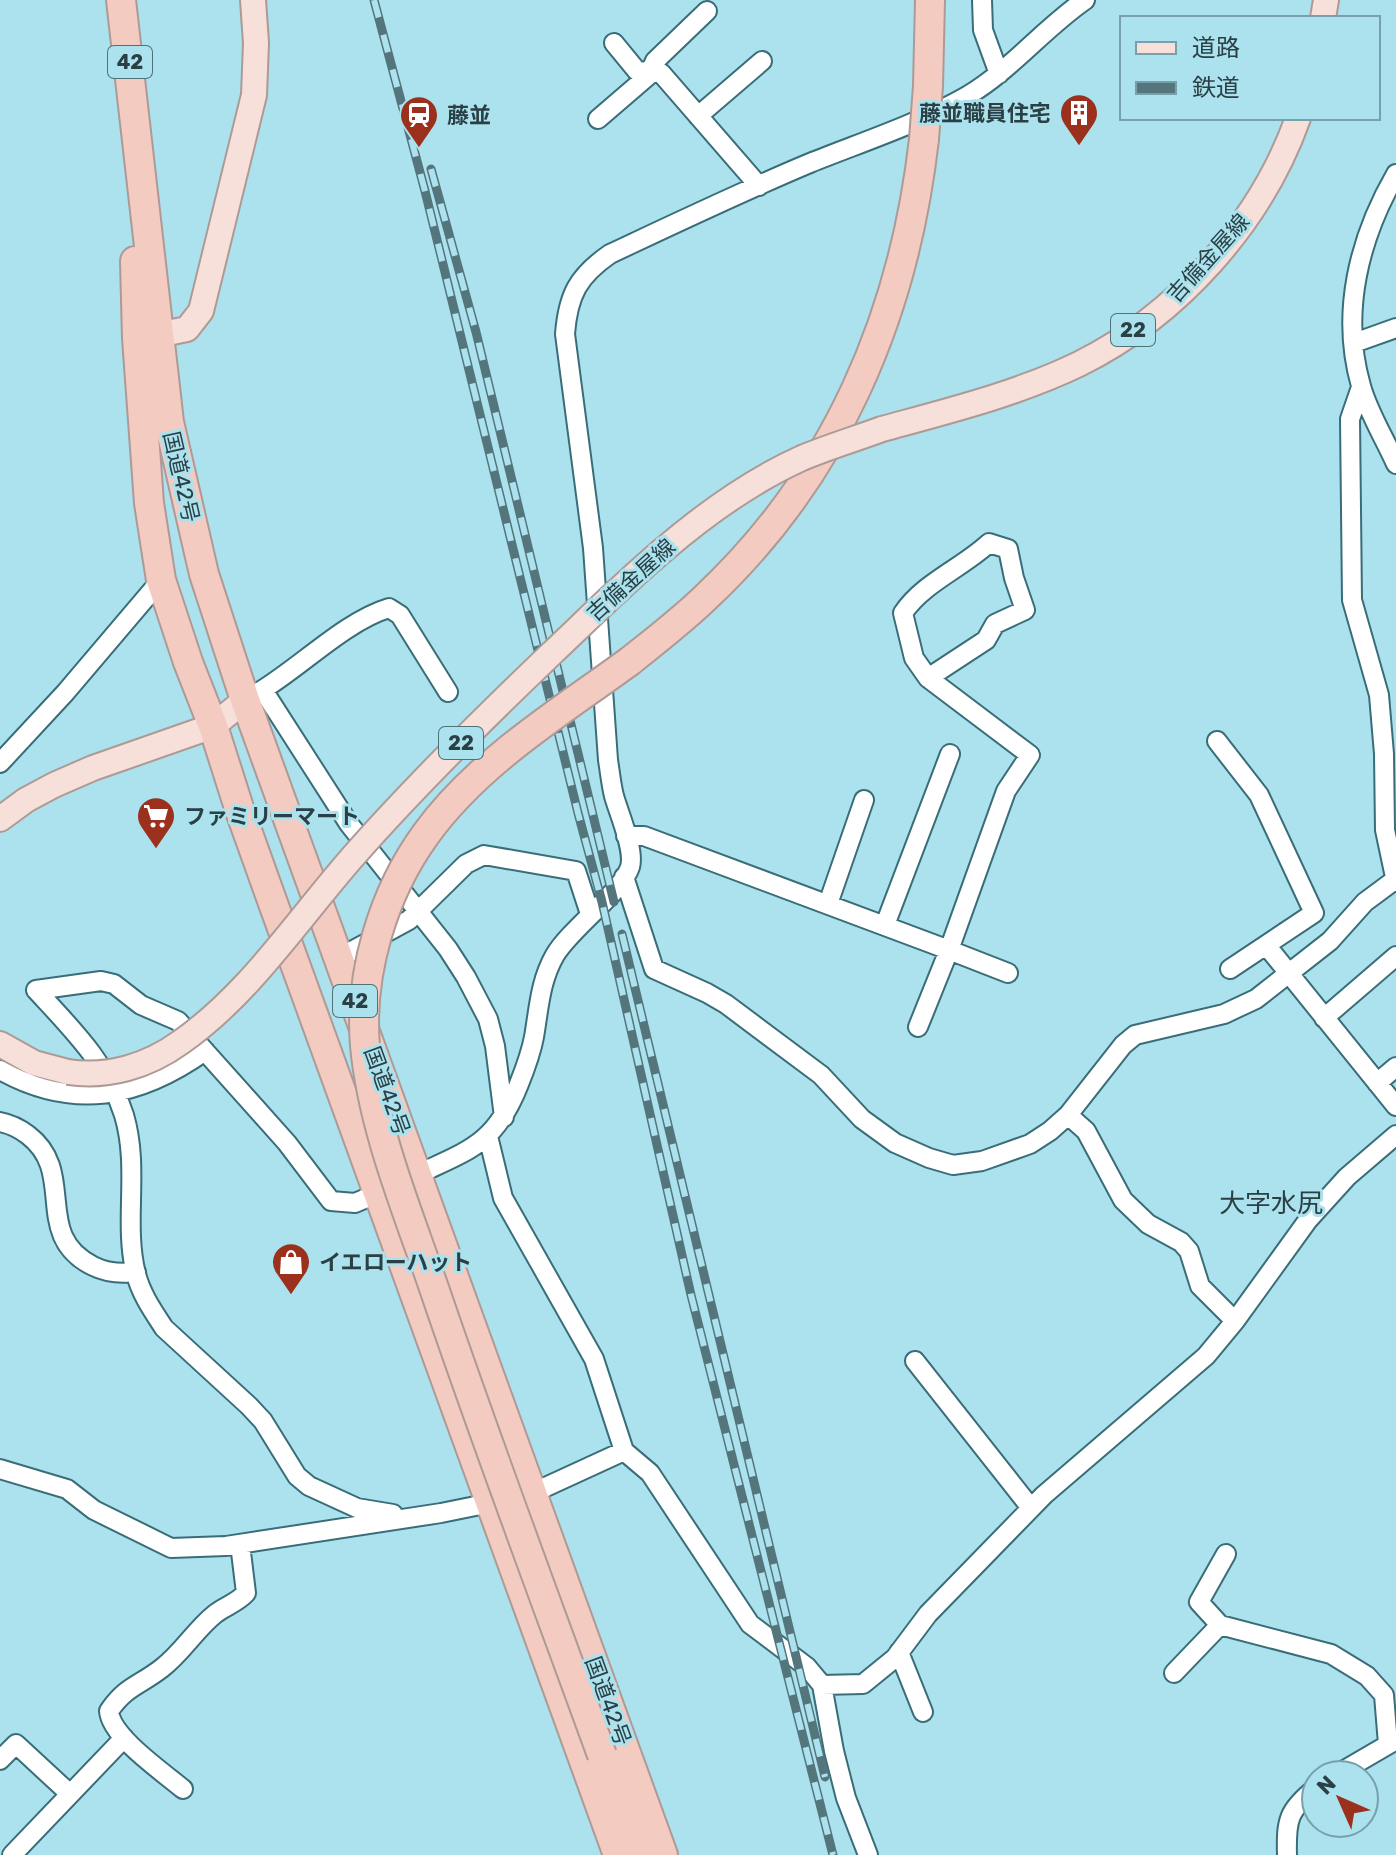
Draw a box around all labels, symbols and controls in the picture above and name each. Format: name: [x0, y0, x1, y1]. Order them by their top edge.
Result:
legend: [1120, 16, 1380, 120]
text: 道路: [1192, 34, 1240, 62]
road number: 42: [108, 46, 152, 78]
text: 鉄道: [1192, 74, 1240, 102]
building icon: 藤並職員住宅: [1058, 92, 1100, 147]
station icon: 藤並: [398, 94, 440, 149]
place label: 藤並職員住宅: [919, 100, 1051, 127]
place label: 藤並: [447, 102, 491, 129]
street label: 吉備金屋線: [1161, 208, 1255, 308]
road number: 22: [1111, 314, 1155, 346]
street label: 国道42号: [157, 429, 205, 525]
street label: 吉備金屋線: [581, 533, 681, 627]
road number: 22: [439, 727, 483, 759]
supermarket icon: ファミリーマート: [135, 795, 177, 850]
place label: ファミリーマート: [184, 803, 360, 830]
road number: 42: [333, 985, 377, 1017]
street label: 国道42号: [358, 1043, 416, 1139]
district label: 大字水尻: [1219, 1188, 1323, 1219]
shop icon: イエローハット: [270, 1241, 312, 1296]
place label: イエローハット: [319, 1249, 472, 1276]
street label: 国道42号: [579, 1653, 637, 1749]
north arrow: [1300, 1759, 1380, 1839]
text: N: [1311, 1770, 1341, 1800]

